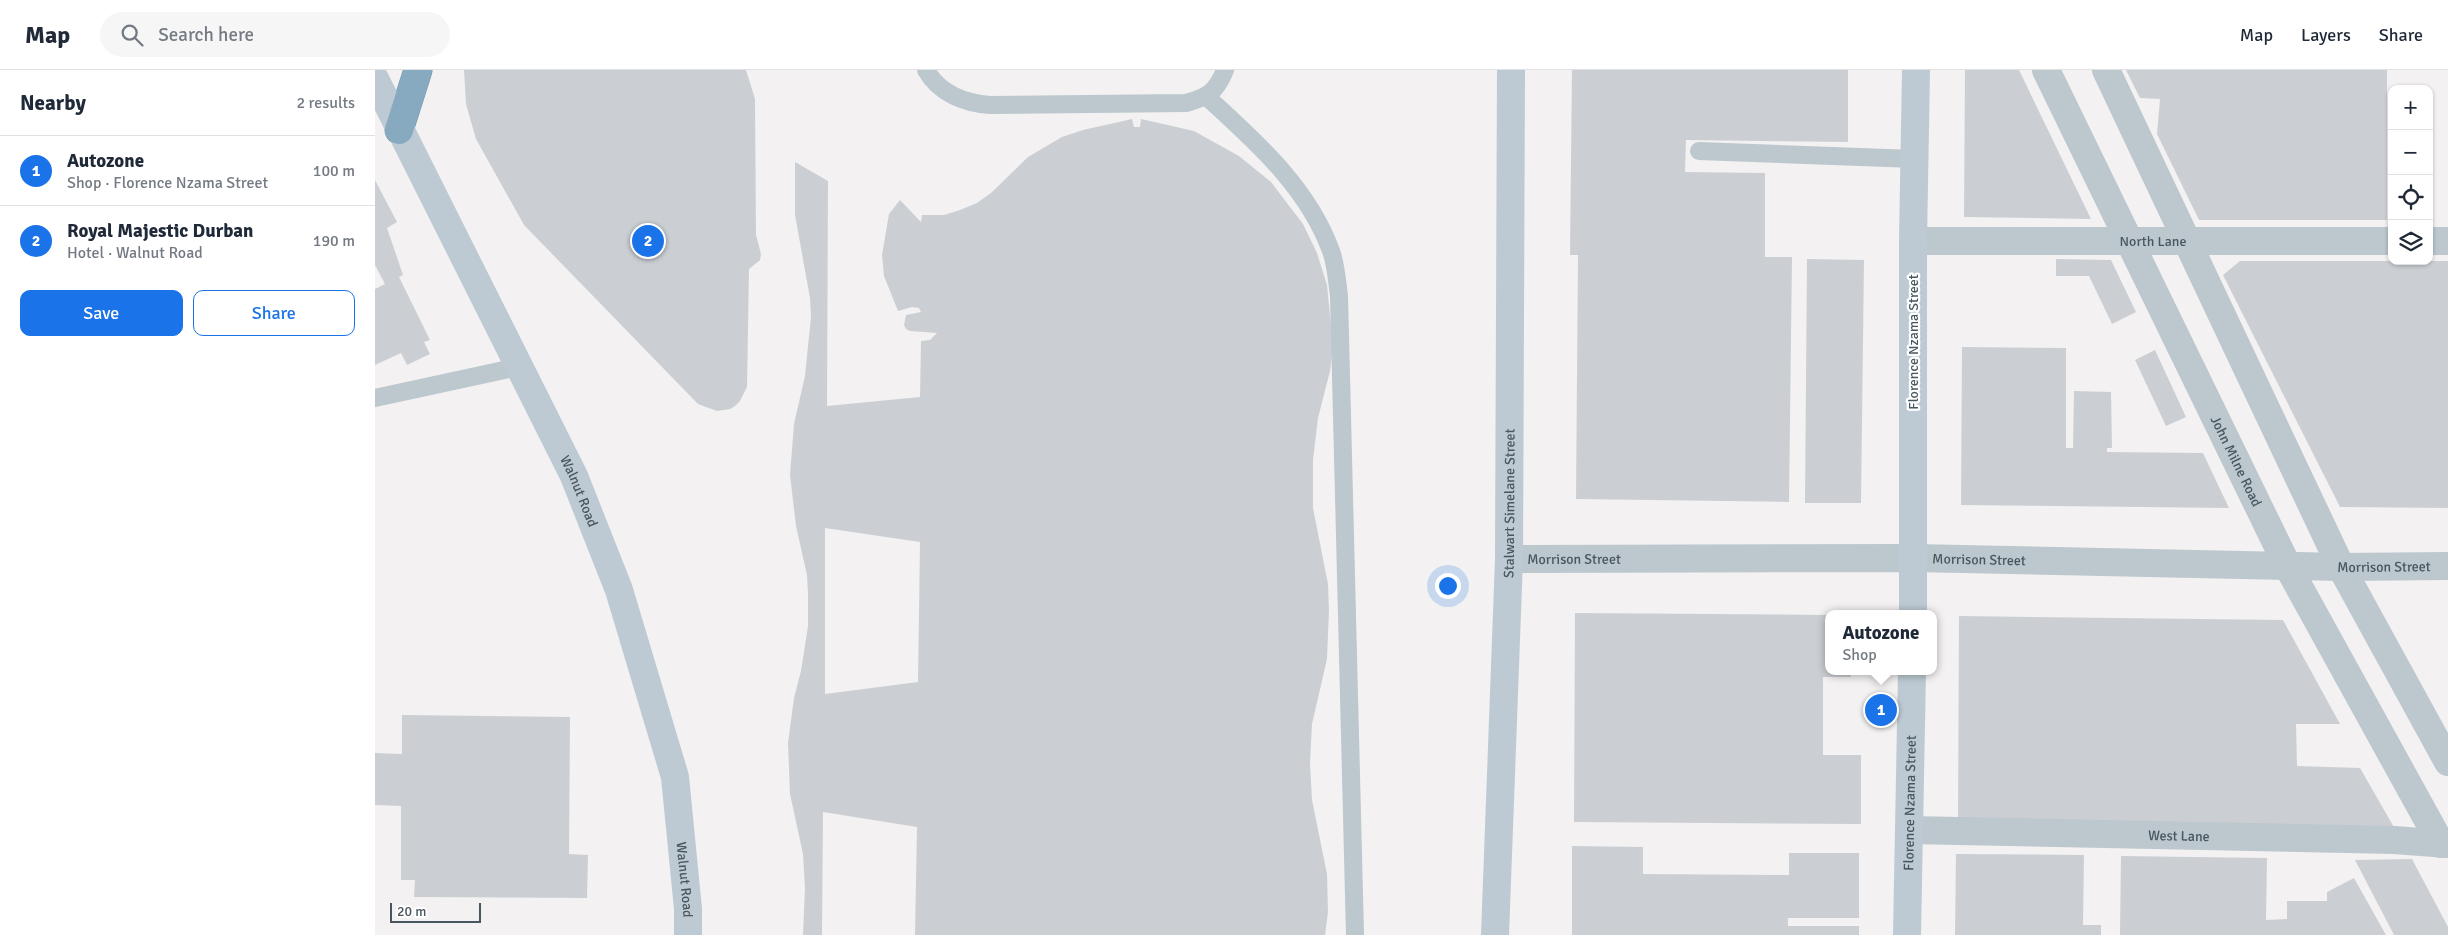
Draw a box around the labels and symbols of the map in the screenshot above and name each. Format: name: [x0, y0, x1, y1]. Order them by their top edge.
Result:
pin: 2: [632, 222, 664, 260]
street label: North Lane: [2120, 233, 2186, 250]
street label: Florence Nzama Street: [1905, 274, 1922, 410]
street label: John Milne Road: [2207, 413, 2266, 509]
street label: Stalwart Simelane Street: [1500, 428, 1518, 578]
street label: Walnut Road: [557, 452, 602, 529]
street label: Morrison Street: [1527, 550, 1621, 567]
street label: Morrison Street: [1932, 550, 2026, 569]
street label: Morrison Street: [2337, 558, 2431, 576]
your location: [1435, 573, 1461, 599]
pin: 1: [1865, 691, 1897, 729]
street label: Florence Nzama Street: [1900, 735, 1919, 871]
street label: West Lane: [2148, 826, 2210, 845]
street label: Walnut Road: [673, 841, 697, 917]
scale bar: [390, 900, 481, 923]

